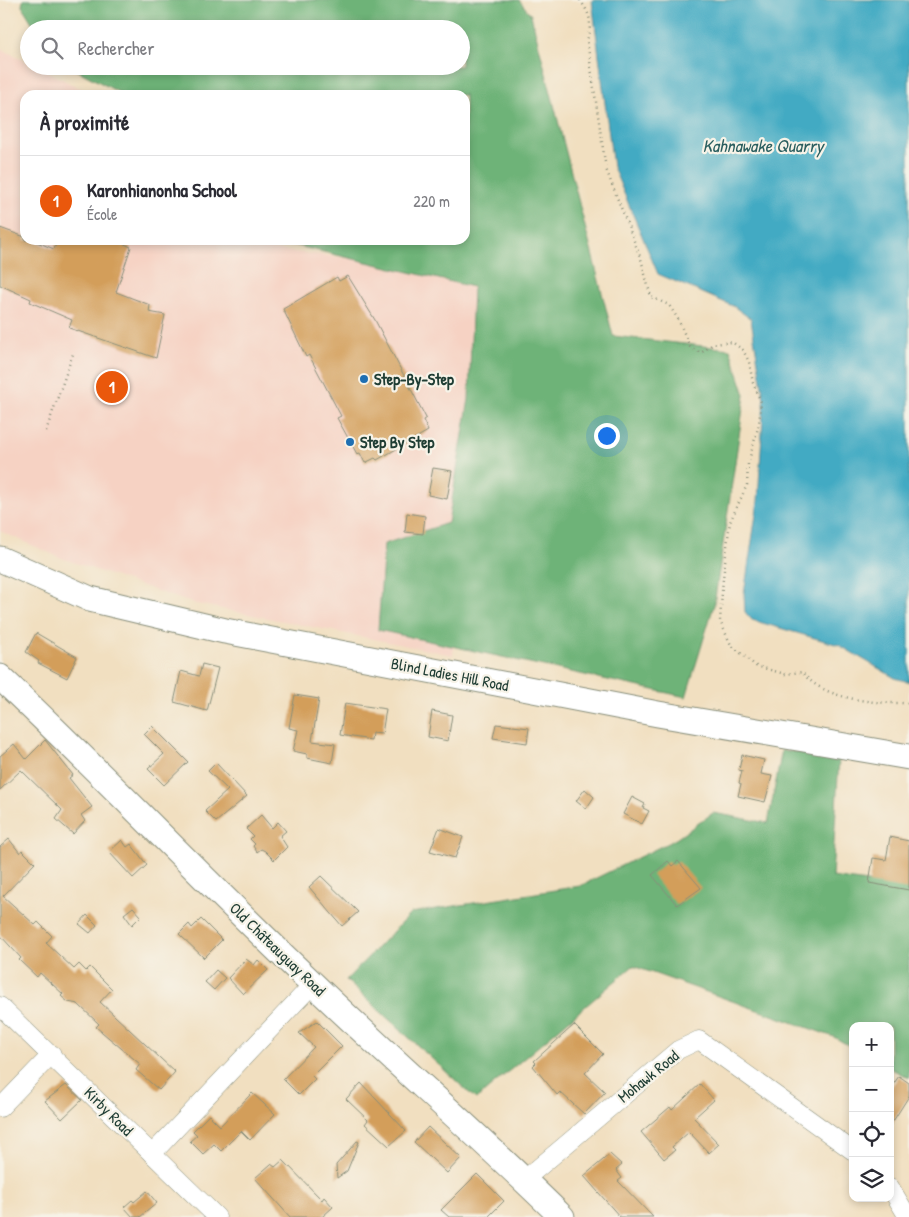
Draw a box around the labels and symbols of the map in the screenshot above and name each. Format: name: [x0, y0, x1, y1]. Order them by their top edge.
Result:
water label: Kahnawake Quarry: [703, 133, 826, 158]
pin: 1: [96, 368, 128, 406]
place label: Step-By-Step: [374, 368, 454, 391]
marker: Step-By-Step: [358, 373, 370, 385]
your location: [594, 423, 620, 449]
place label: Step By Step: [360, 431, 435, 454]
marker: Step By Step: [344, 436, 356, 448]
street label: Blind Ladies Hill Road: [389, 652, 511, 696]
street label: Old Châteauguay Road: [225, 897, 331, 1001]
street label: Mohawk Road: [613, 1045, 683, 1107]
street label: Kirby Road: [80, 1082, 138, 1140]

